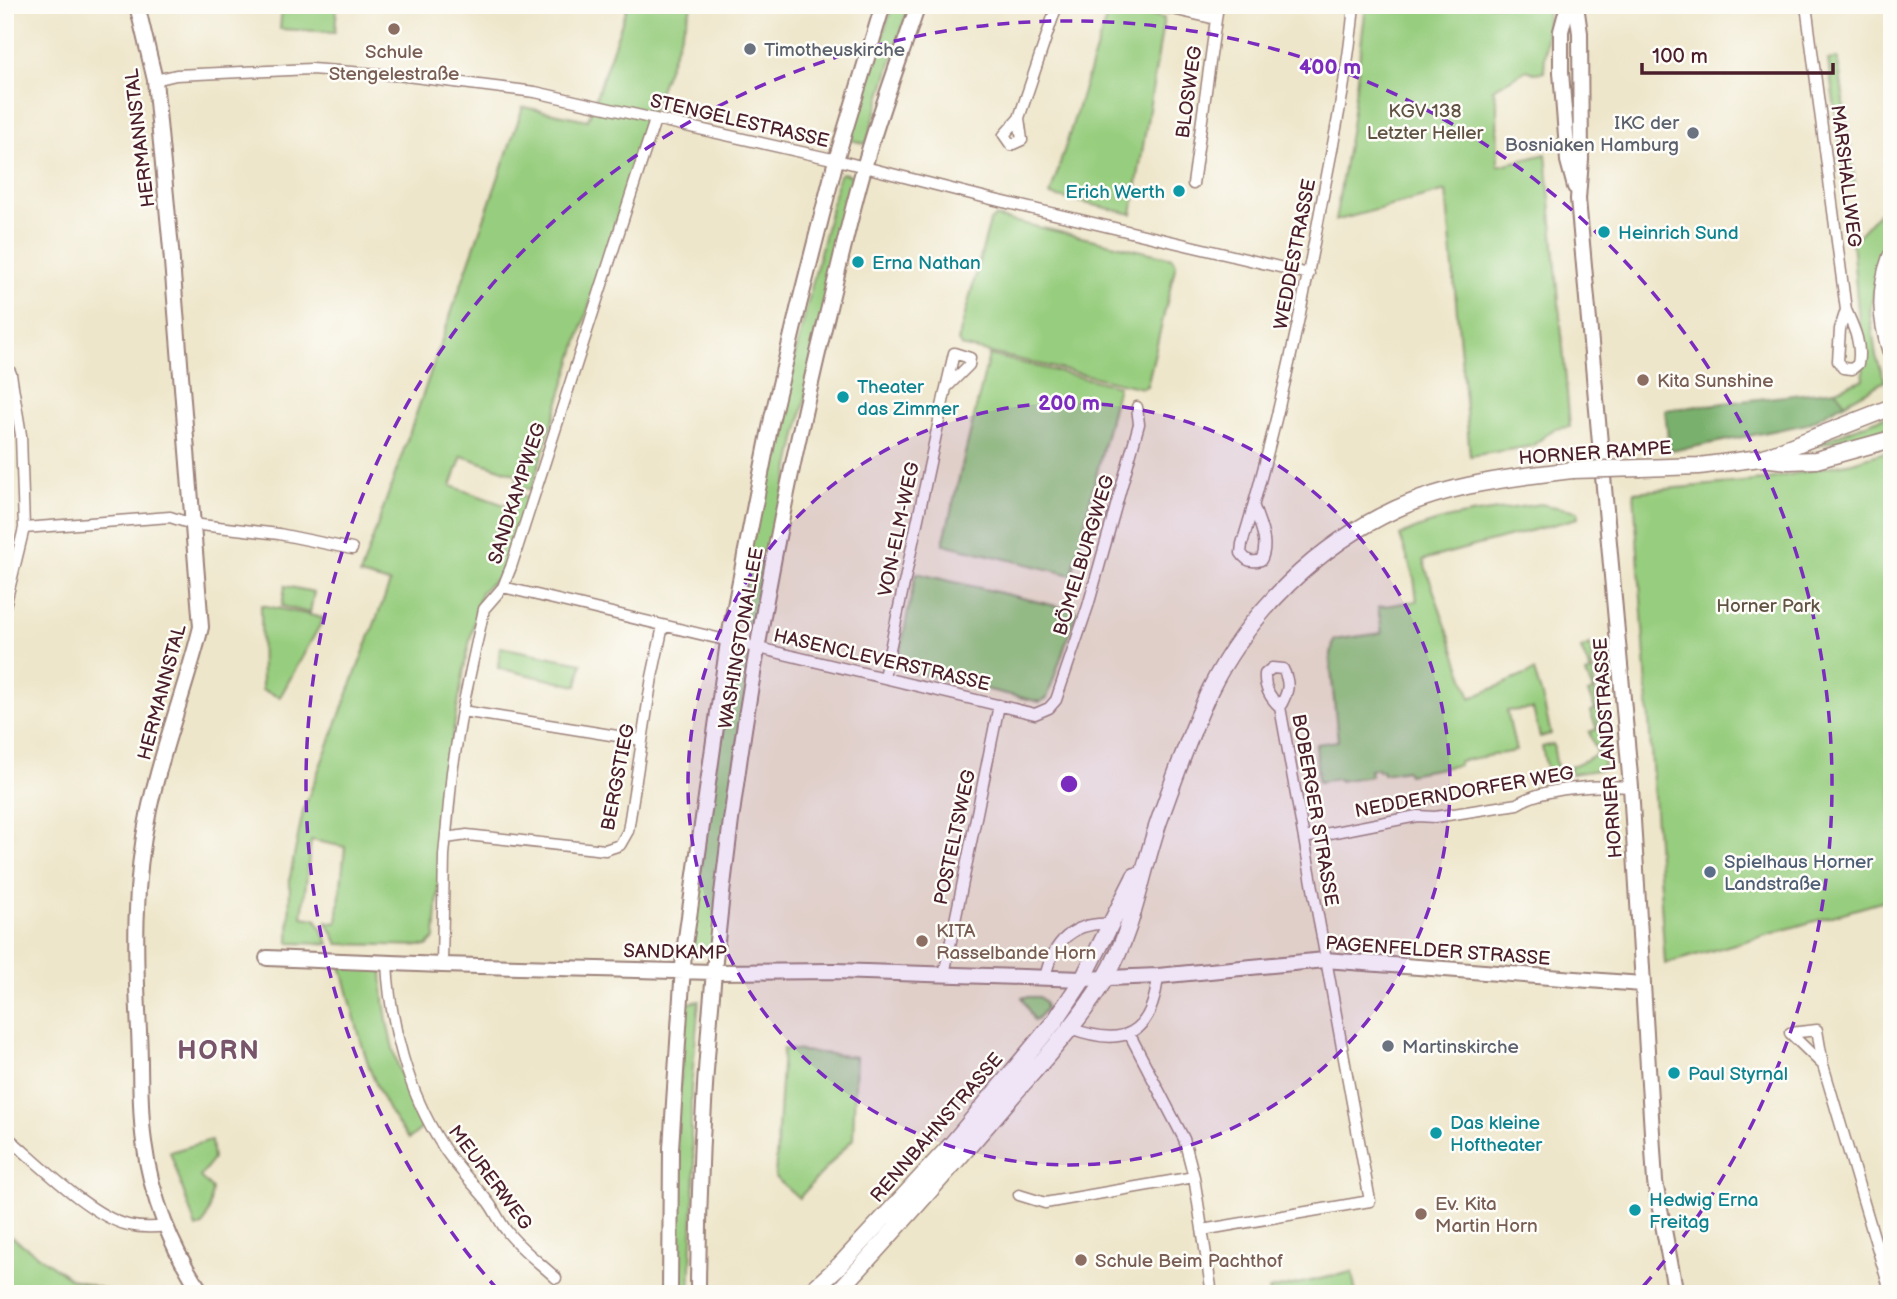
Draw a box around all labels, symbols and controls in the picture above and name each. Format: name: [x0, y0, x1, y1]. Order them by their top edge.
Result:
marker: Schule Stengelestraße: [386, 21, 402, 37]
scale bar: [1642, 32, 1832, 76]
place label: Timotheuskirche: [764, 39, 905, 62]
place label: Schule Stengelestraße: [329, 41, 459, 86]
marker: Timotheuskirche: [742, 41, 758, 57]
street label: BLOSWEG: [1172, 44, 1207, 140]
text: 100 m: [1652, 44, 1708, 69]
text: 400 m: [1299, 55, 1361, 80]
street label: HERMANNSTAL: [121, 67, 160, 209]
street label: STENGELESTRASSE: [648, 90, 831, 153]
park label: KGV 138 Letzter Heller: [1367, 100, 1484, 145]
street label: MARSHALLWEG: [1825, 104, 1866, 249]
place label: IKC der Bosniaken Hamburg: [1505, 112, 1680, 157]
marker: IKC der Bosniaken Hamburg: [1685, 125, 1701, 141]
street label: WEDDESTRASSE: [1270, 177, 1321, 332]
place label: Erich Werth: [1065, 181, 1165, 204]
marker: Erich Werth: [1171, 183, 1187, 199]
place label: Heinrich Sund: [1618, 222, 1739, 245]
marker: Heinrich Sund: [1596, 224, 1612, 240]
place label: Erna Nathan: [872, 252, 981, 275]
marker: Erna Nathan: [850, 254, 866, 270]
place label: Kita Sunshine: [1657, 370, 1774, 393]
marker: Kita Sunshine: [1635, 372, 1651, 388]
place label: Theater das Zimmer: [857, 376, 960, 421]
marker: Theater das Zimmer: [835, 389, 851, 405]
text: 200 m: [1038, 391, 1100, 416]
street label: SANDKAMPWEG: [484, 420, 551, 567]
street label: HORNER RAMPE: [1518, 437, 1672, 470]
street label: VON-ELM-WEG: [874, 460, 925, 599]
street label: BÖMELBURGWEG: [1049, 472, 1120, 638]
street label: WASHINGTONALLEE: [714, 546, 769, 731]
park label: Horner Park: [1716, 595, 1820, 618]
street label: HERMANNSTAL: [133, 622, 192, 763]
street label: HASENCLEVERSTRASSE: [771, 624, 992, 697]
street label: HORNER LANDSTRASSE: [1589, 637, 1628, 859]
street label: BOBERGER STRASSE: [1286, 712, 1343, 908]
street label: BERGSTIEG: [597, 722, 640, 833]
street label: NEDDERNDORFER WEG: [1353, 762, 1576, 823]
street label: POSTELTSWEG: [930, 768, 981, 907]
centre of rings: [1057, 772, 1081, 796]
place label: Spielhaus Horner Landstraße: [1724, 851, 1874, 896]
marker: Spielhaus Horner Landstraße: [1702, 864, 1718, 880]
place label: KITA Rasselbande Horn: [936, 920, 1096, 965]
street label: PAGENFELDER STRASSE: [1325, 932, 1551, 971]
marker: KITA Rasselbande Horn: [914, 933, 930, 949]
street label: SANDKAMP: [623, 940, 727, 965]
district label: HORN: [177, 1036, 261, 1067]
place label: Martinskirche: [1402, 1036, 1519, 1059]
marker: Martinskirche: [1380, 1038, 1396, 1054]
street label: RENNBAHNSTRASSE: [866, 1049, 1008, 1207]
place label: Paul Styrnal: [1688, 1063, 1788, 1086]
marker: Paul Styrnal: [1666, 1065, 1682, 1081]
place label: Das kleine Hoftheater: [1450, 1112, 1543, 1157]
street label: MEURERWEG: [443, 1121, 537, 1235]
marker: Das kleine Hoftheater: [1428, 1125, 1444, 1141]
place label: Hedwig Erna Freitag: [1649, 1189, 1758, 1234]
place label: Ev. Kita Martin Horn: [1435, 1193, 1538, 1238]
marker: Hedwig Erna Freitag: [1627, 1202, 1643, 1218]
marker: Ev. Kita Martin Horn: [1413, 1206, 1429, 1222]
place label: Schule Beim Pachthof: [1095, 1250, 1283, 1273]
marker: Schule Beim Pachthof: [1073, 1252, 1089, 1268]

